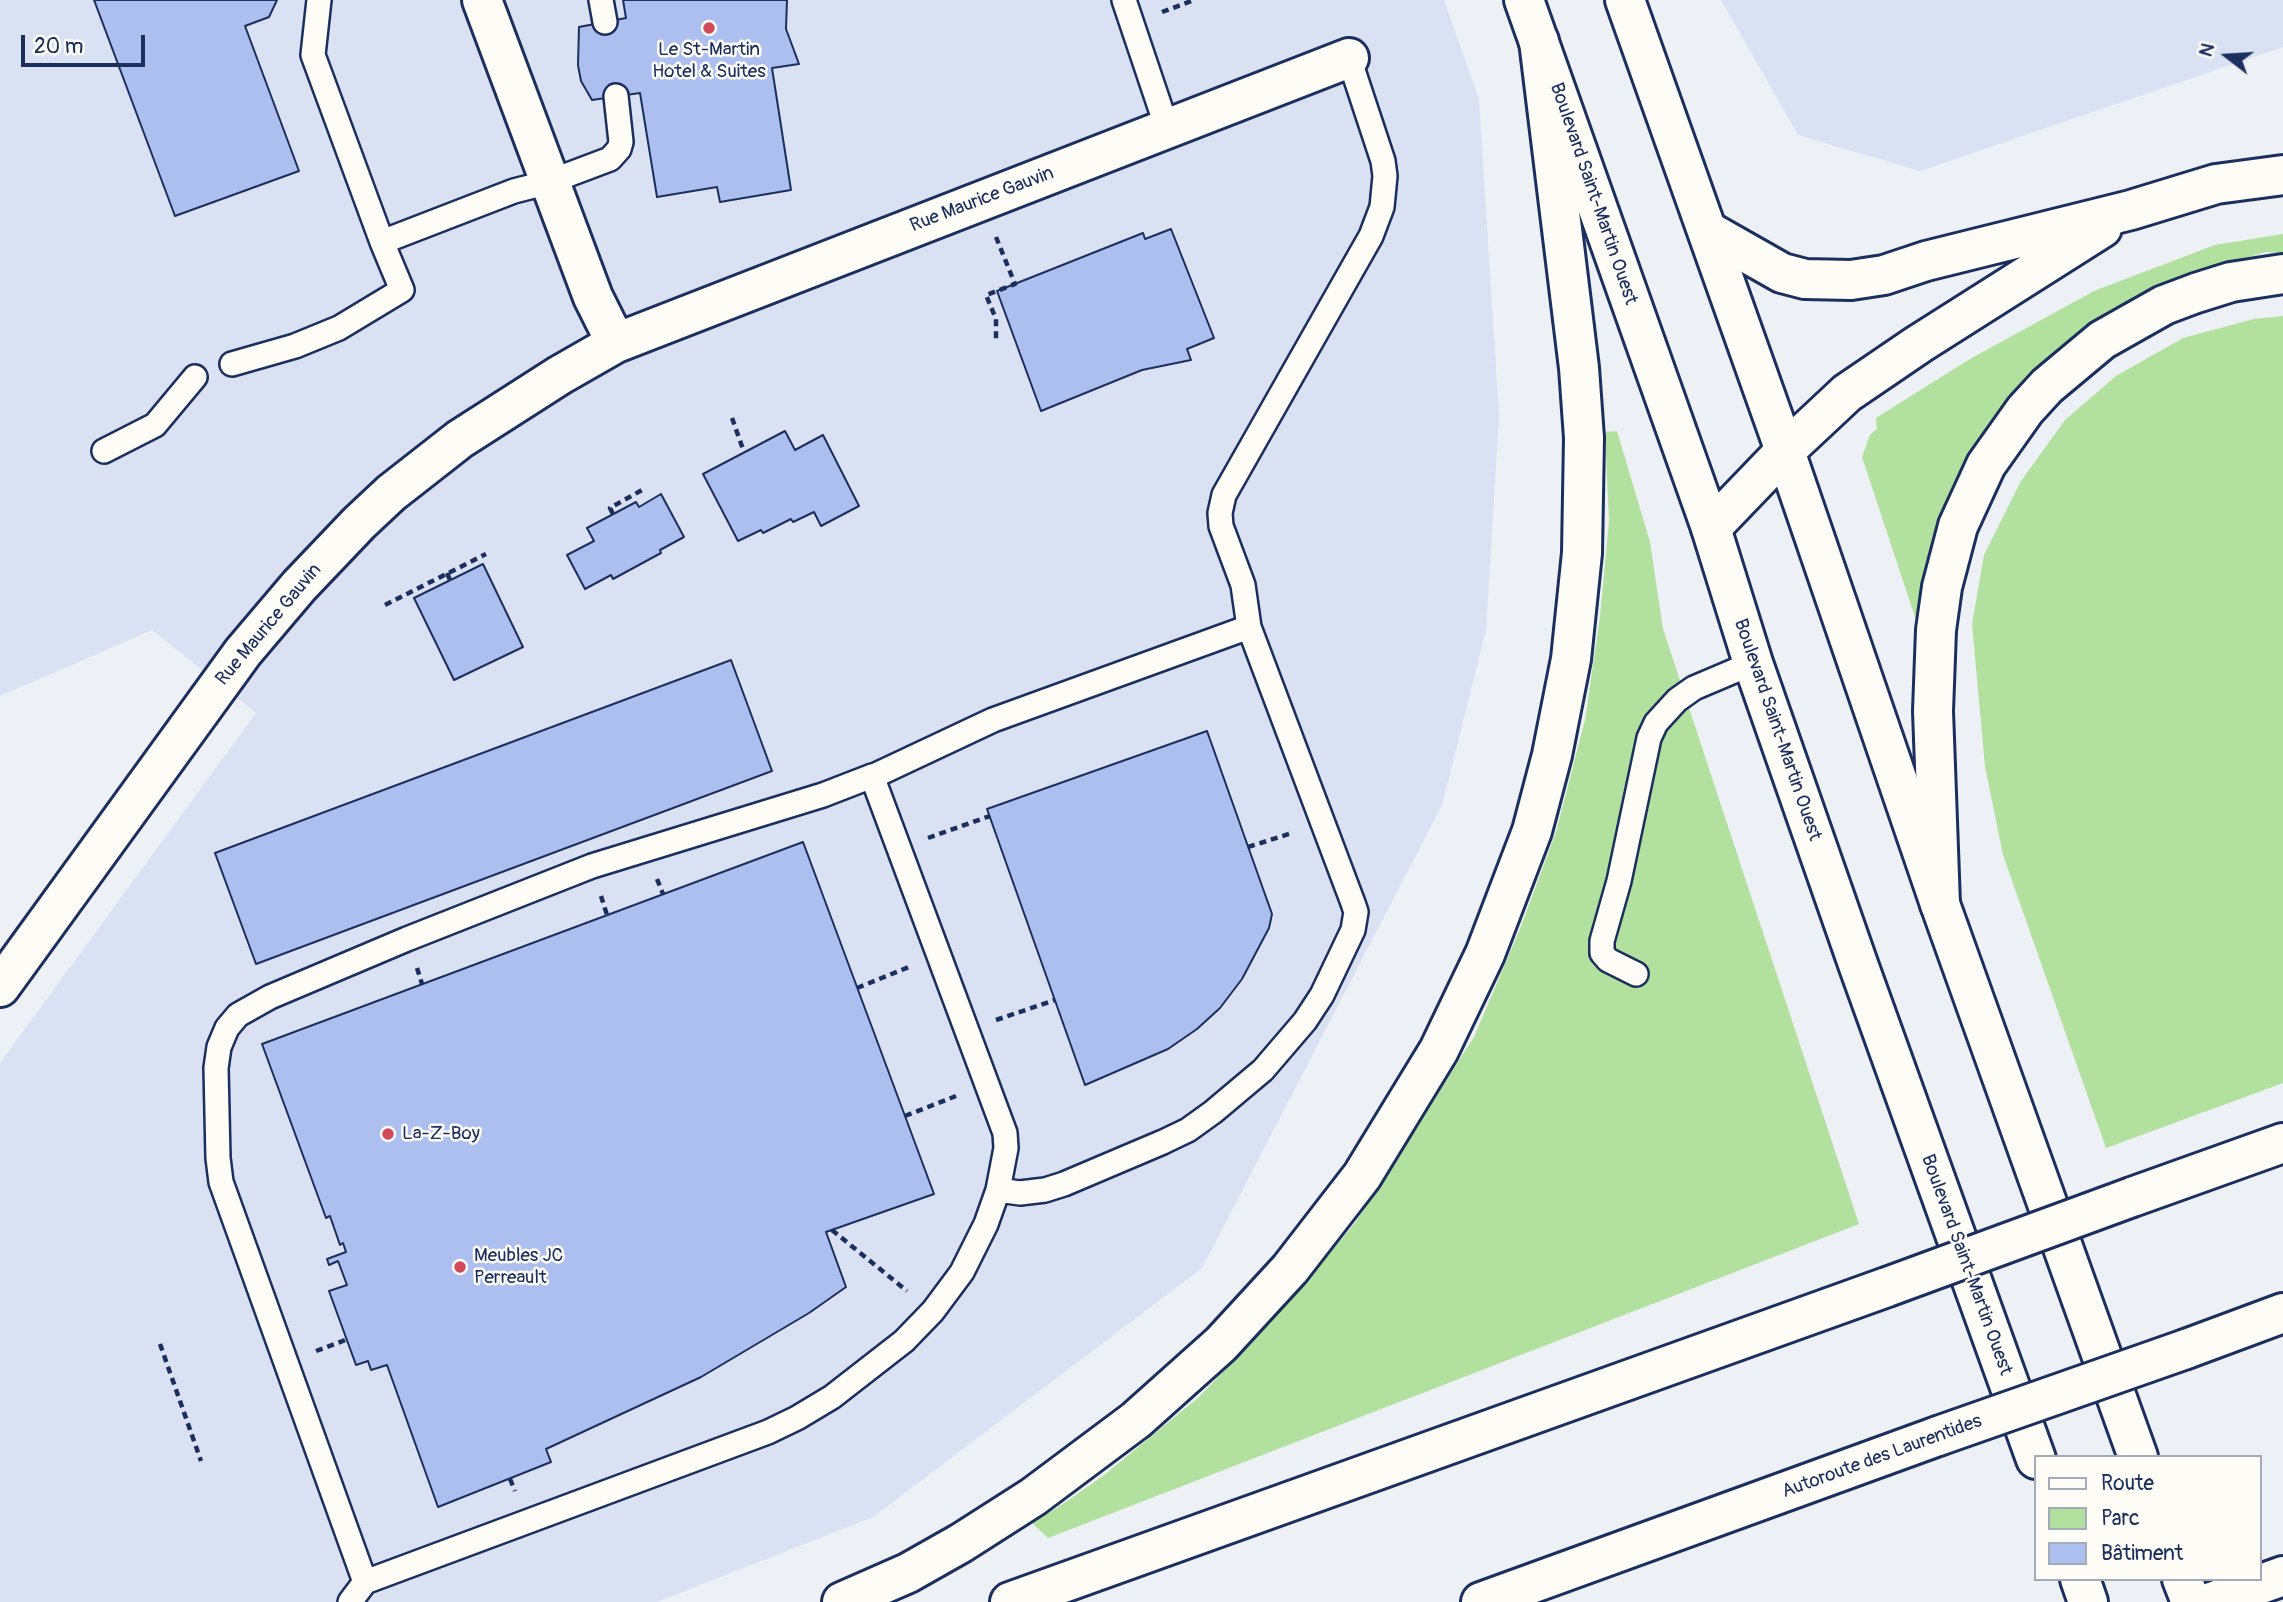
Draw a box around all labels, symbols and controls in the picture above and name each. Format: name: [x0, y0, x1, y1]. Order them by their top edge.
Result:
marker: Le St-Martin Hotel & Suites: [701, 20, 717, 36]
scale bar: [24, 21, 149, 65]
north arrow: [2192, 21, 2262, 91]
text: 20 m: [34, 33, 83, 60]
place label: Le St-Martin Hotel & Suites: [652, 39, 766, 83]
text: N: [2194, 40, 2220, 60]
street label: Boulevard Saint-Martin Ouest: [1544, 80, 1642, 308]
street label: Rue Maurice Gauvin: [907, 162, 1057, 238]
street label: Rue Maurice Gauvin: [211, 559, 327, 691]
street label: Boulevard Saint-Martin Ouest: [1728, 616, 1826, 844]
place label: La-Z-Boy: [402, 1123, 480, 1145]
marker: La-Z-Boy: [380, 1126, 396, 1142]
street label: Boulevard Saint-Martin Ouest: [1915, 1152, 2017, 1378]
place label: Meubles JC Perreault: [474, 1245, 563, 1289]
marker: Meubles JC Perreault: [452, 1259, 468, 1275]
street label: Autoroute des Laurentides: [1779, 1410, 1985, 1504]
legend: [2035, 1455, 2262, 1581]
text: Route: [2101, 1470, 2154, 1497]
text: Parc: [2101, 1505, 2140, 1532]
text: Bâtiment: [2101, 1540, 2183, 1567]

